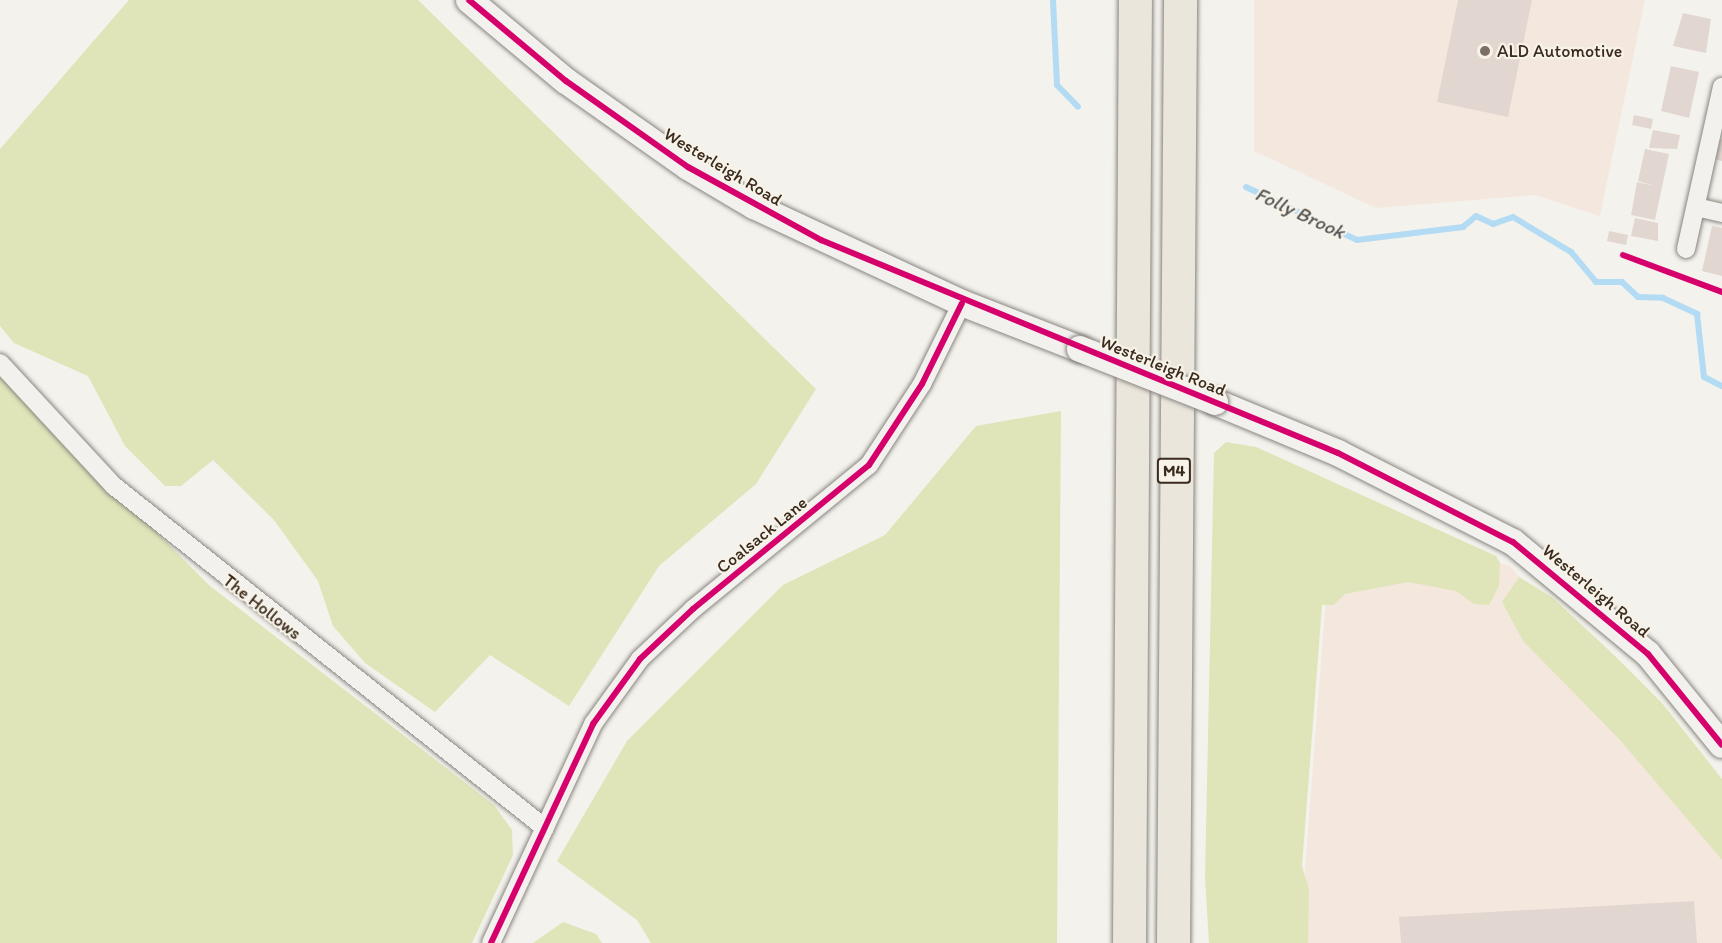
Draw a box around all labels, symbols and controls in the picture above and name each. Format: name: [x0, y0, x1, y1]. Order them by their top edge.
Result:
place label: ALD Automotive: [1497, 40, 1622, 62]
marker: ALD Automotive: [1478, 44, 1492, 58]
street label: Westerleigh Road: [660, 123, 786, 211]
water label: Folly Brook: [1251, 182, 1349, 244]
street label: Westerleigh Road: [1097, 331, 1229, 401]
road number: M4: [1156, 458, 1192, 484]
street label: Coalsack Lane: [712, 492, 812, 578]
street label: Westerleigh Road: [1538, 540, 1654, 642]
street label: The Hollows: [218, 570, 306, 644]

